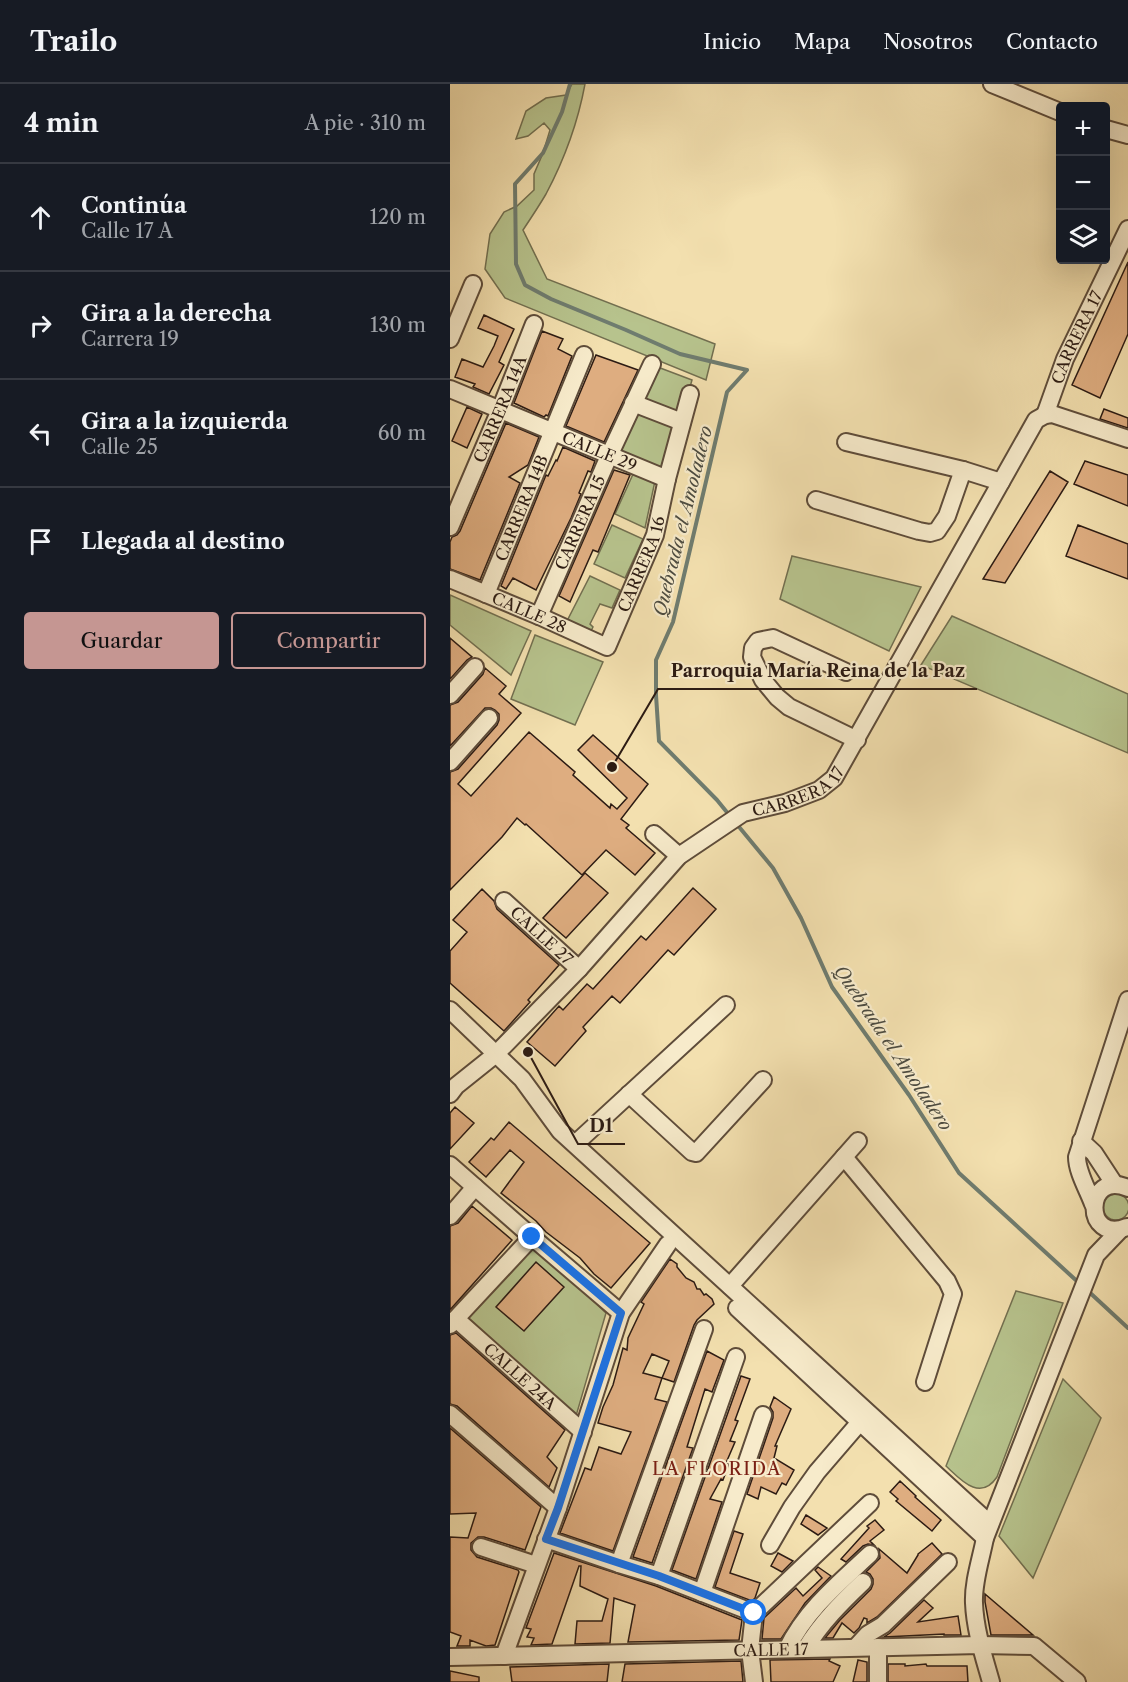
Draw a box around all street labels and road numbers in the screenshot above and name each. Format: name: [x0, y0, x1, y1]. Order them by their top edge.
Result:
street label: CARRERA 17: [1047, 287, 1107, 387]
street label: CARRERA 14A: [469, 352, 531, 466]
street label: CALLE 29: [559, 427, 640, 475]
street label: CARRERA 14B: [491, 452, 552, 564]
street label: CARRERA 15: [550, 472, 609, 573]
street label: CARRERA 16: [613, 514, 669, 615]
street label: CALLE 28: [489, 588, 570, 637]
street label: CARRERA 17: [750, 763, 848, 820]
street label: CALLE 27: [506, 902, 577, 969]
street label: CALLE 24A: [480, 1338, 562, 1415]
street label: CALLE 17: [733, 1639, 809, 1661]

